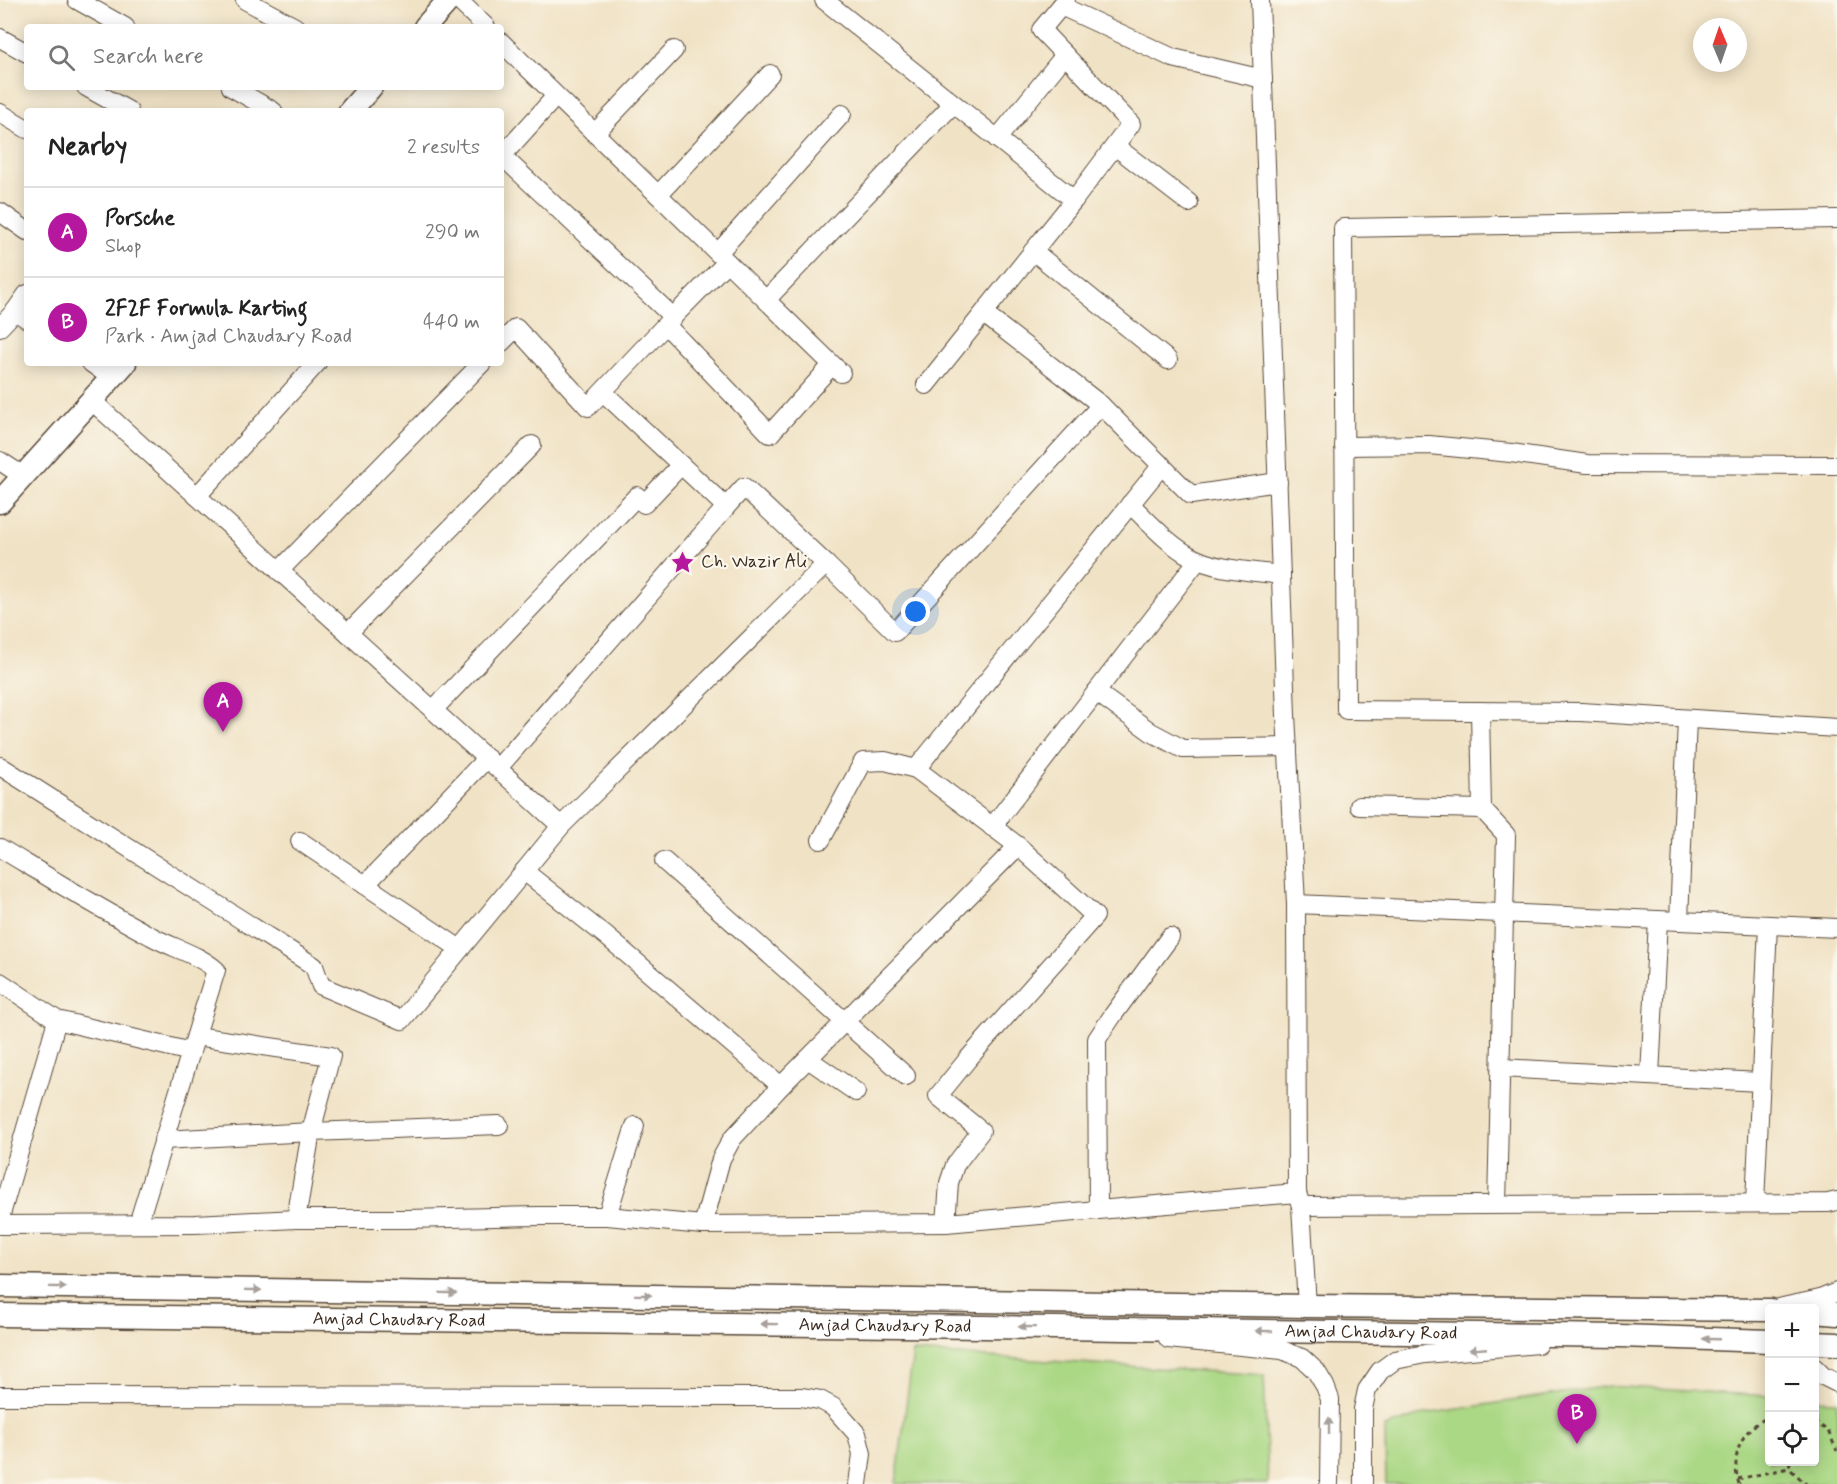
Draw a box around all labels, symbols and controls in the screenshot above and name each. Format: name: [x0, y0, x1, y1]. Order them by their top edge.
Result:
north arrow: [1693, 18, 1747, 72]
search box: [24, 24, 504, 90]
icon: search: [45, 41, 78, 74]
text: Search here: [93, 43, 204, 71]
text: Nearby: [48, 130, 127, 164]
text: 2 results: [407, 134, 480, 161]
text: Porsche: [105, 205, 175, 233]
text: A: [61, 219, 74, 246]
text: 290 m: [425, 219, 480, 246]
text: Shop: [105, 233, 142, 260]
text: 2F2F Formula Karting: [105, 295, 308, 323]
text: B: [61, 309, 74, 336]
text: 440 m: [423, 309, 480, 336]
text: Park · Amjad Chaudary Road: [105, 323, 352, 350]
place icon: Ch. Wazir Ali: [670, 549, 696, 575]
place label: Ch. Wazir Ali: [701, 550, 807, 574]
your location: [901, 597, 930, 626]
pin: A: [204, 682, 242, 732]
one-way arrow: [49, 1282, 68, 1291]
one-way arrow: [244, 1285, 263, 1294]
one-way arrow: [439, 1288, 458, 1297]
one-way arrow: [634, 1291, 653, 1300]
map controls: [1765, 1304, 1819, 1466]
button: +: [1765, 1304, 1819, 1358]
street label: Amjad Chaudary Road: [312, 1307, 486, 1333]
street label: Amjad Chaudary Road: [798, 1313, 971, 1339]
one-way arrow: [760, 1319, 779, 1329]
street label: Amjad Chaudary Road: [1284, 1319, 1457, 1346]
one-way arrow: [1018, 1322, 1037, 1332]
one-way arrow: [1255, 1326, 1274, 1336]
one-way arrow: [1702, 1335, 1721, 1344]
one-way arrow: [1469, 1344, 1488, 1354]
button: −: [1765, 1358, 1819, 1412]
pin: B: [1558, 1394, 1596, 1444]
button: locate: [1765, 1412, 1819, 1466]
one-way arrow: [1324, 1416, 1334, 1435]

